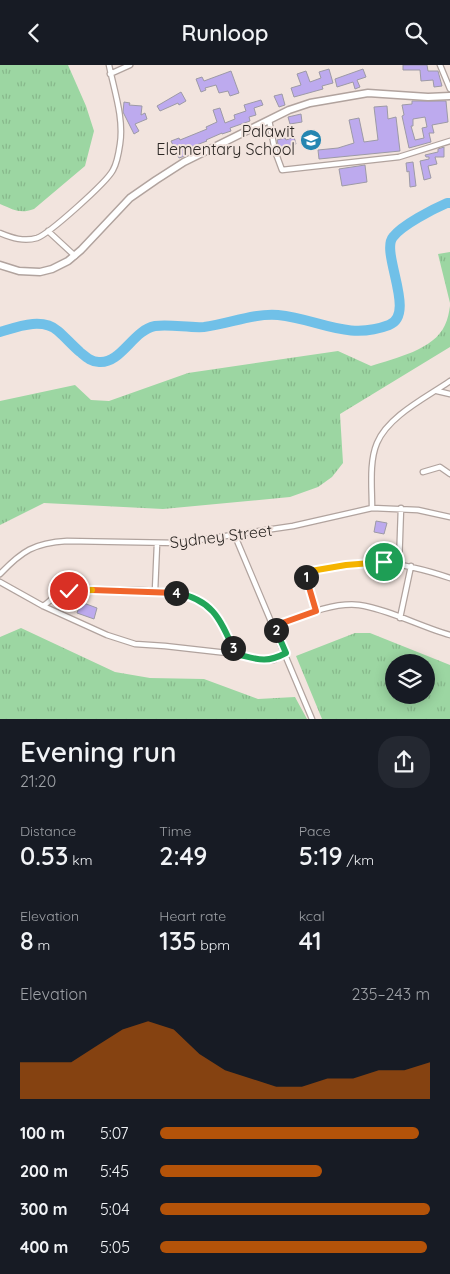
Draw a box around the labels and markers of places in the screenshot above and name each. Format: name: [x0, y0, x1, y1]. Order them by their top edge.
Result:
place label: Palawit Elementary School: [156, 121, 295, 159]
school or university icon: Palawit Elementary School: [299, 128, 323, 152]
pin: [363, 541, 405, 583]
pin: 1: [294, 565, 318, 589]
pin: [48, 570, 90, 612]
pin: 4: [164, 581, 188, 605]
pin: 2: [264, 617, 288, 643]
pin: 3: [220, 635, 246, 661]

